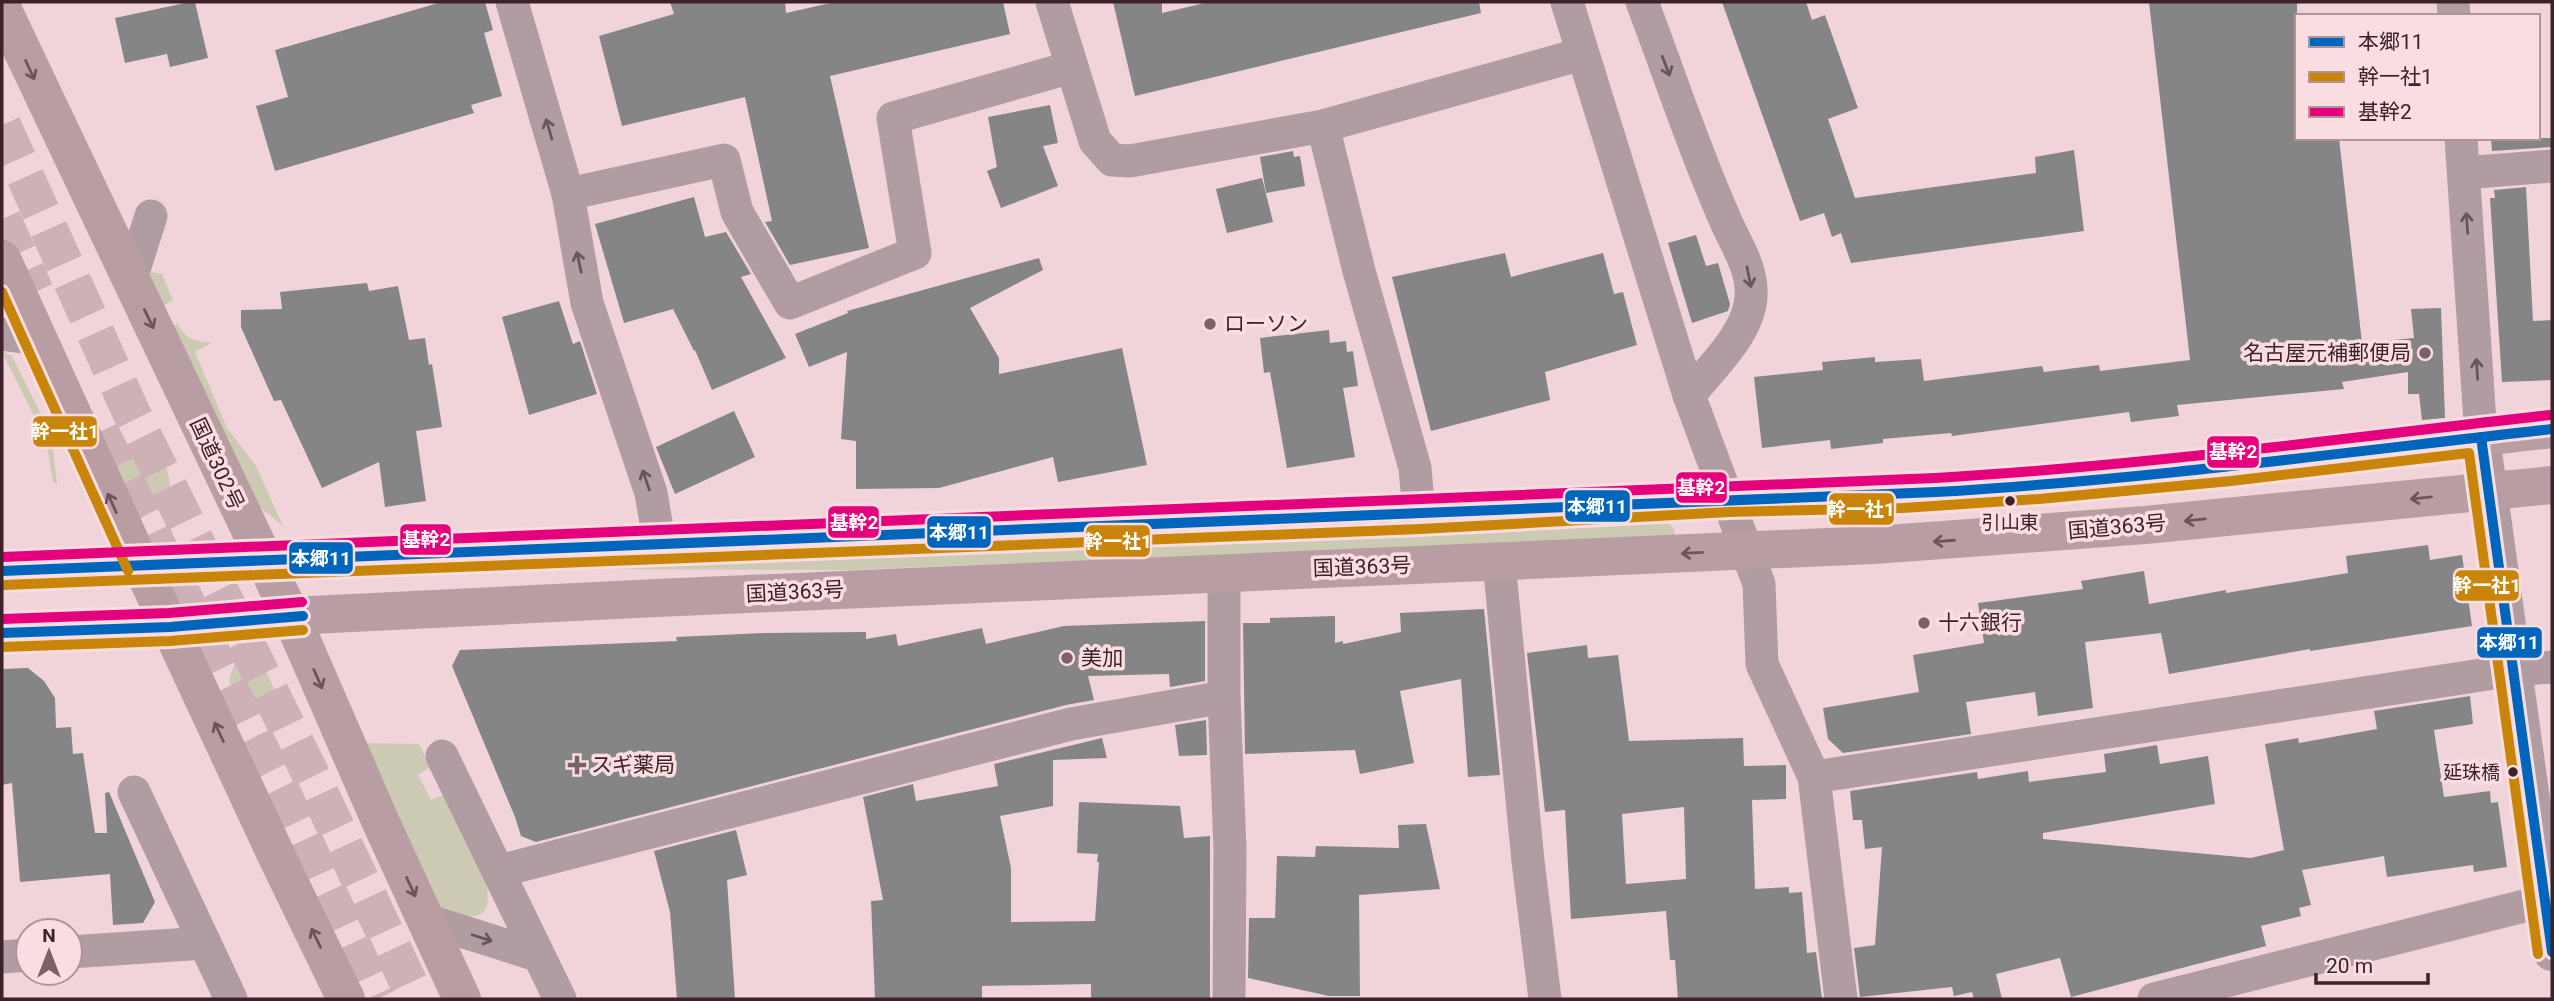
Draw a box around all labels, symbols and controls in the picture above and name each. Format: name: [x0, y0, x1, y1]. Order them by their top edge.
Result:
legend: [2295, 14, 2540, 140]
text: 本郷11: [2358, 30, 2424, 54]
one-way arrow: [1661, 54, 1674, 76]
one-way arrow: [24, 59, 37, 80]
text: 幹一社1: [2358, 65, 2433, 89]
text: 基幹2: [2358, 100, 2412, 124]
one-way arrow: [541, 118, 554, 140]
one-way arrow: [2460, 213, 2473, 235]
one-way arrow: [571, 251, 585, 274]
one-way arrow: [1742, 265, 1756, 288]
one-way arrow: [143, 308, 156, 329]
place label: ローソン: [1224, 312, 1308, 336]
marker: ローソン: [1202, 316, 1218, 332]
place label: 名古屋元補郵便局: [2243, 341, 2411, 365]
marker: 名古屋元補郵便局: [2417, 345, 2433, 361]
one-way arrow: [2470, 358, 2483, 381]
street label: 国道302号: [185, 414, 249, 514]
line badge: 幹一社1: [32, 415, 98, 448]
text: 幹一社1: [31, 420, 99, 443]
line badge: 基幹2: [2206, 435, 2260, 469]
text: 基幹2: [2209, 440, 2258, 463]
one-way arrow: [639, 469, 651, 491]
line badge: 基幹2: [1675, 471, 1728, 504]
text: 基幹2: [1677, 476, 1726, 499]
line badge: 本郷11: [1564, 489, 1631, 523]
one-way arrow: [105, 492, 118, 514]
line badge: 幹一社1: [1828, 492, 1895, 526]
one-way arrow: [2410, 492, 2433, 505]
marker: 引山東: [2003, 494, 2017, 508]
text: 本郷11: [1567, 495, 1627, 518]
text: 幹一社1: [1827, 498, 1895, 521]
line badge: 基幹2: [827, 505, 880, 539]
text: 基幹2: [830, 511, 879, 534]
place label: 引山東: [1981, 511, 2039, 534]
street label: 国道363号: [2067, 511, 2167, 543]
one-way arrow: [2184, 514, 2206, 527]
line badge: 本郷11: [926, 515, 992, 549]
text: 本郷11: [929, 521, 989, 544]
line badge: 基幹2: [399, 523, 452, 556]
line badge: 幹一社1: [1085, 524, 1151, 558]
text: 基幹2: [402, 528, 451, 551]
text: 幹一社1: [1084, 530, 1152, 553]
one-way arrow: [1932, 534, 1955, 547]
line badge: 本郷11: [288, 541, 354, 575]
text: 本郷11: [291, 547, 351, 570]
one-way arrow: [1681, 547, 1704, 560]
street label: 国道363号: [1312, 553, 1412, 581]
line badge: 幹一社1: [2454, 569, 2520, 602]
text: 幹一社1: [2453, 574, 2521, 597]
street label: 国道363号: [745, 577, 845, 607]
place label: 十六銀行: [1938, 611, 2022, 635]
marker: 十六銀行: [1916, 615, 1932, 631]
line badge: 本郷11: [2476, 626, 2543, 659]
text: 本郷11: [2479, 631, 2539, 654]
place label: 美加: [1081, 646, 1123, 670]
marker: 美加: [1059, 650, 1075, 666]
one-way arrow: [312, 668, 325, 689]
one-way arrow: [212, 722, 225, 744]
place label: スギ薬局: [591, 753, 675, 777]
marker: スギ薬局: [569, 757, 585, 773]
place label: 延珠橋: [2443, 761, 2500, 784]
marker: 延珠橋: [2506, 765, 2520, 779]
one-way arrow: [405, 876, 418, 897]
north arrow: [14, 917, 84, 987]
text: N: [42, 924, 56, 947]
one-way arrow: [308, 928, 322, 949]
one-way arrow: [470, 933, 492, 945]
scale bar: [2316, 942, 2428, 986]
text: 20 m: [2326, 954, 2373, 978]

